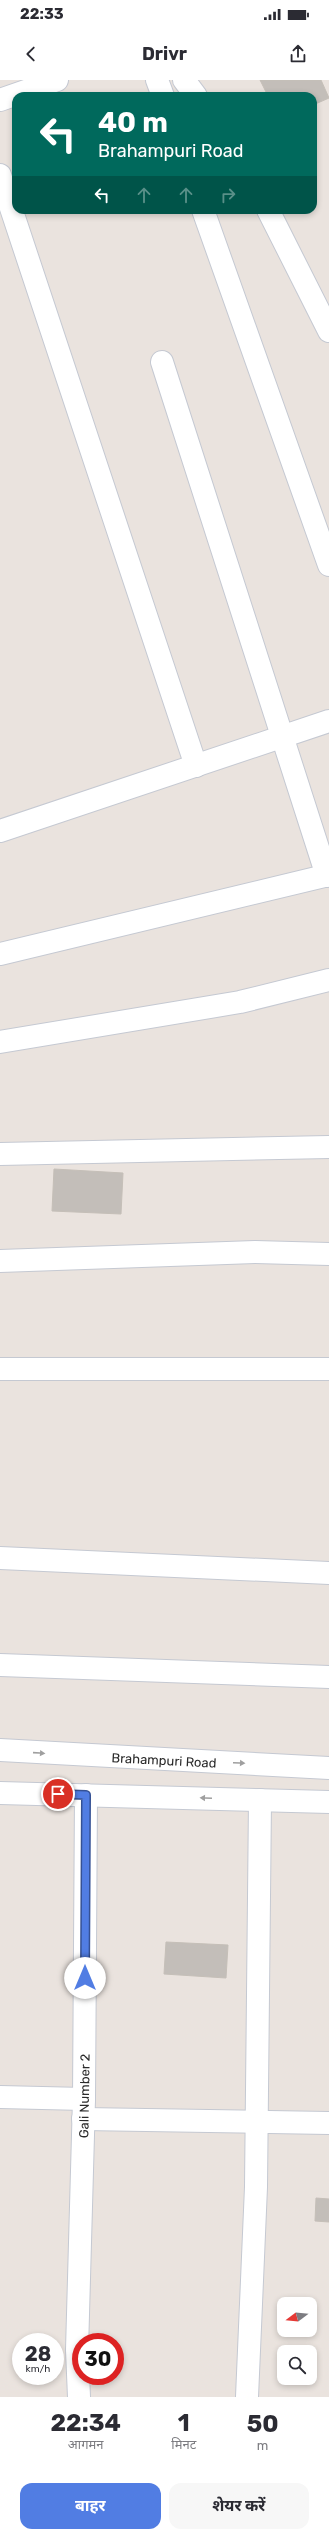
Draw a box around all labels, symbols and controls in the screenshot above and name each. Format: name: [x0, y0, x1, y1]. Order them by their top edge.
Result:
text: 22:33: [20, 5, 64, 23]
icon: back: [20, 43, 42, 65]
text: Drivr: [142, 43, 187, 65]
icon: share: [287, 43, 309, 65]
text: 40 m: [98, 106, 168, 139]
icon: left: [32, 108, 84, 160]
text: Brahampuri Road: [98, 140, 243, 162]
icon: left: [91, 184, 113, 206]
icon: ahead: [133, 184, 155, 206]
icon: ahead: [175, 184, 197, 206]
icon: right: [217, 184, 239, 206]
one-way arrow: [33, 1749, 45, 1756]
street label: Brahampuri Road: [111, 1750, 217, 1771]
one-way arrow: [233, 1760, 246, 1766]
pin: [41, 1777, 75, 1811]
icon: arrive: [47, 1783, 69, 1805]
one-way arrow: [200, 1794, 212, 1801]
position arrow: [64, 1957, 106, 1999]
street label: Gali Number 2: [76, 2054, 93, 2138]
north arrow: [277, 2297, 317, 2337]
map controls: [277, 2297, 317, 2385]
speed limit sign: 30: [72, 2333, 124, 2385]
text: 28: [25, 2342, 51, 2366]
button: search: [277, 2345, 317, 2385]
text: km/h: [26, 2363, 50, 2375]
text: 22:34: [50, 2409, 121, 2437]
text: 1: [178, 2409, 190, 2437]
text: 50: [247, 2410, 279, 2438]
text: आगमन: [68, 2437, 103, 2452]
text: मिनट: [171, 2437, 196, 2452]
text: m: [257, 2438, 268, 2453]
button: बाहर: [20, 2483, 161, 2529]
button: शेयर करें: [169, 2483, 309, 2529]

